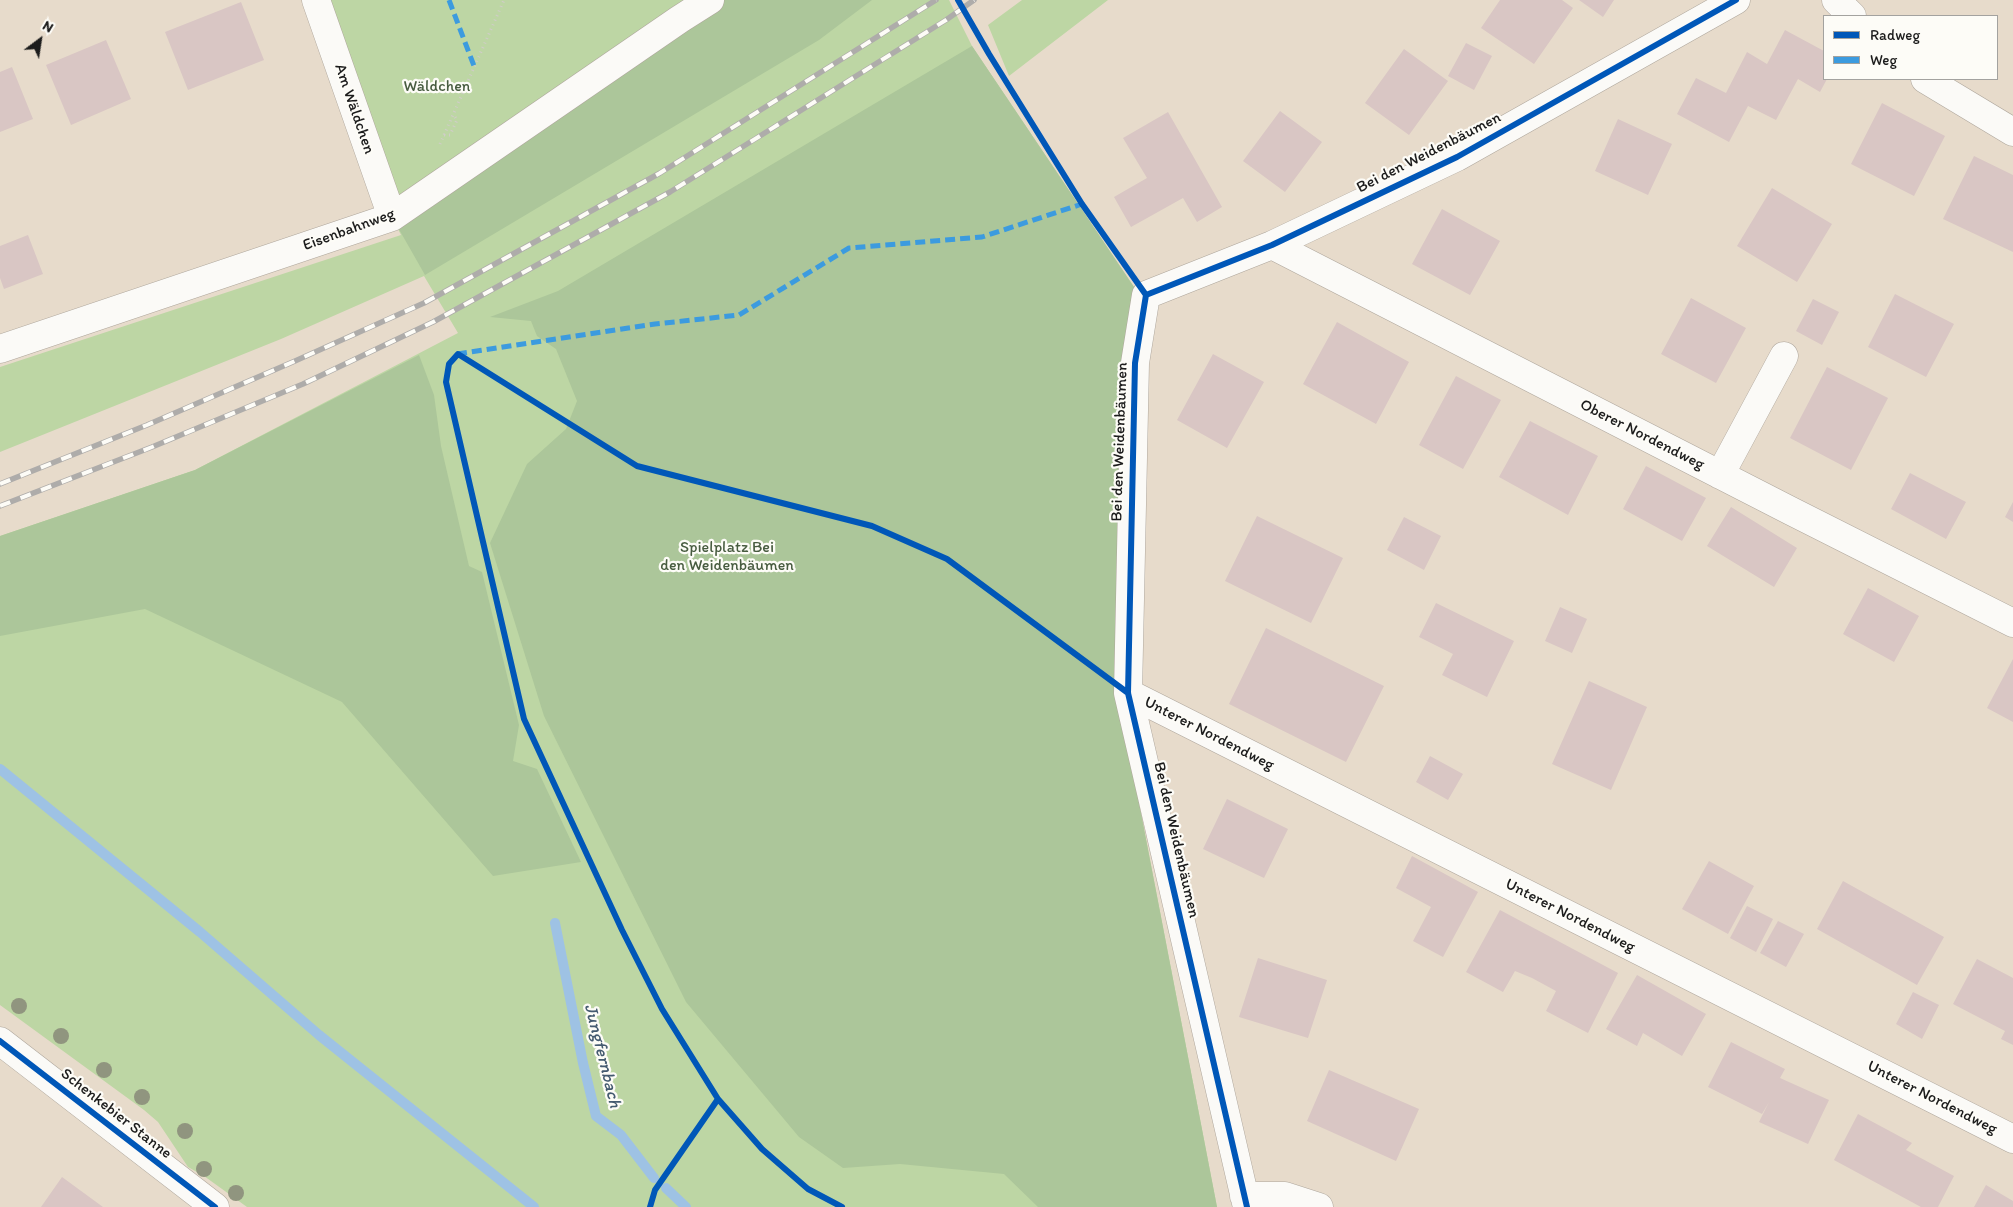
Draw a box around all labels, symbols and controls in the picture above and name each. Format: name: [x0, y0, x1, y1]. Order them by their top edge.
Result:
north arrow: [15, 15, 65, 65]
legend: [1823, 15, 1998, 80]
text: N: [40, 17, 56, 36]
text: Radweg: [1870, 26, 1920, 44]
text: Weg: [1870, 51, 1897, 69]
street label: Am Wäldchen: [330, 61, 378, 157]
park label: Wäldchen: [404, 77, 470, 97]
street label: Bei den Weidenbäumen: [1354, 108, 1504, 198]
street label: Eisenbahnweg: [300, 204, 398, 256]
street label: Bei den Weidenbäumen: [1108, 362, 1132, 522]
street label: Oberer Nordendweg: [1576, 395, 1708, 475]
park label: Spielplatz Bei den Weidenbäumen: [660, 538, 794, 576]
street label: Unterer Nordendweg: [1141, 693, 1277, 775]
street label: Bei den Weidenbäumen: [1149, 760, 1203, 920]
street label: Unterer Nordendweg: [1502, 875, 1638, 957]
water label: Jungfernbach: [579, 1002, 625, 1110]
street label: Unterer Nordendweg: [1864, 1057, 2000, 1139]
street label: Schenkebier Stanne: [57, 1065, 175, 1163]

